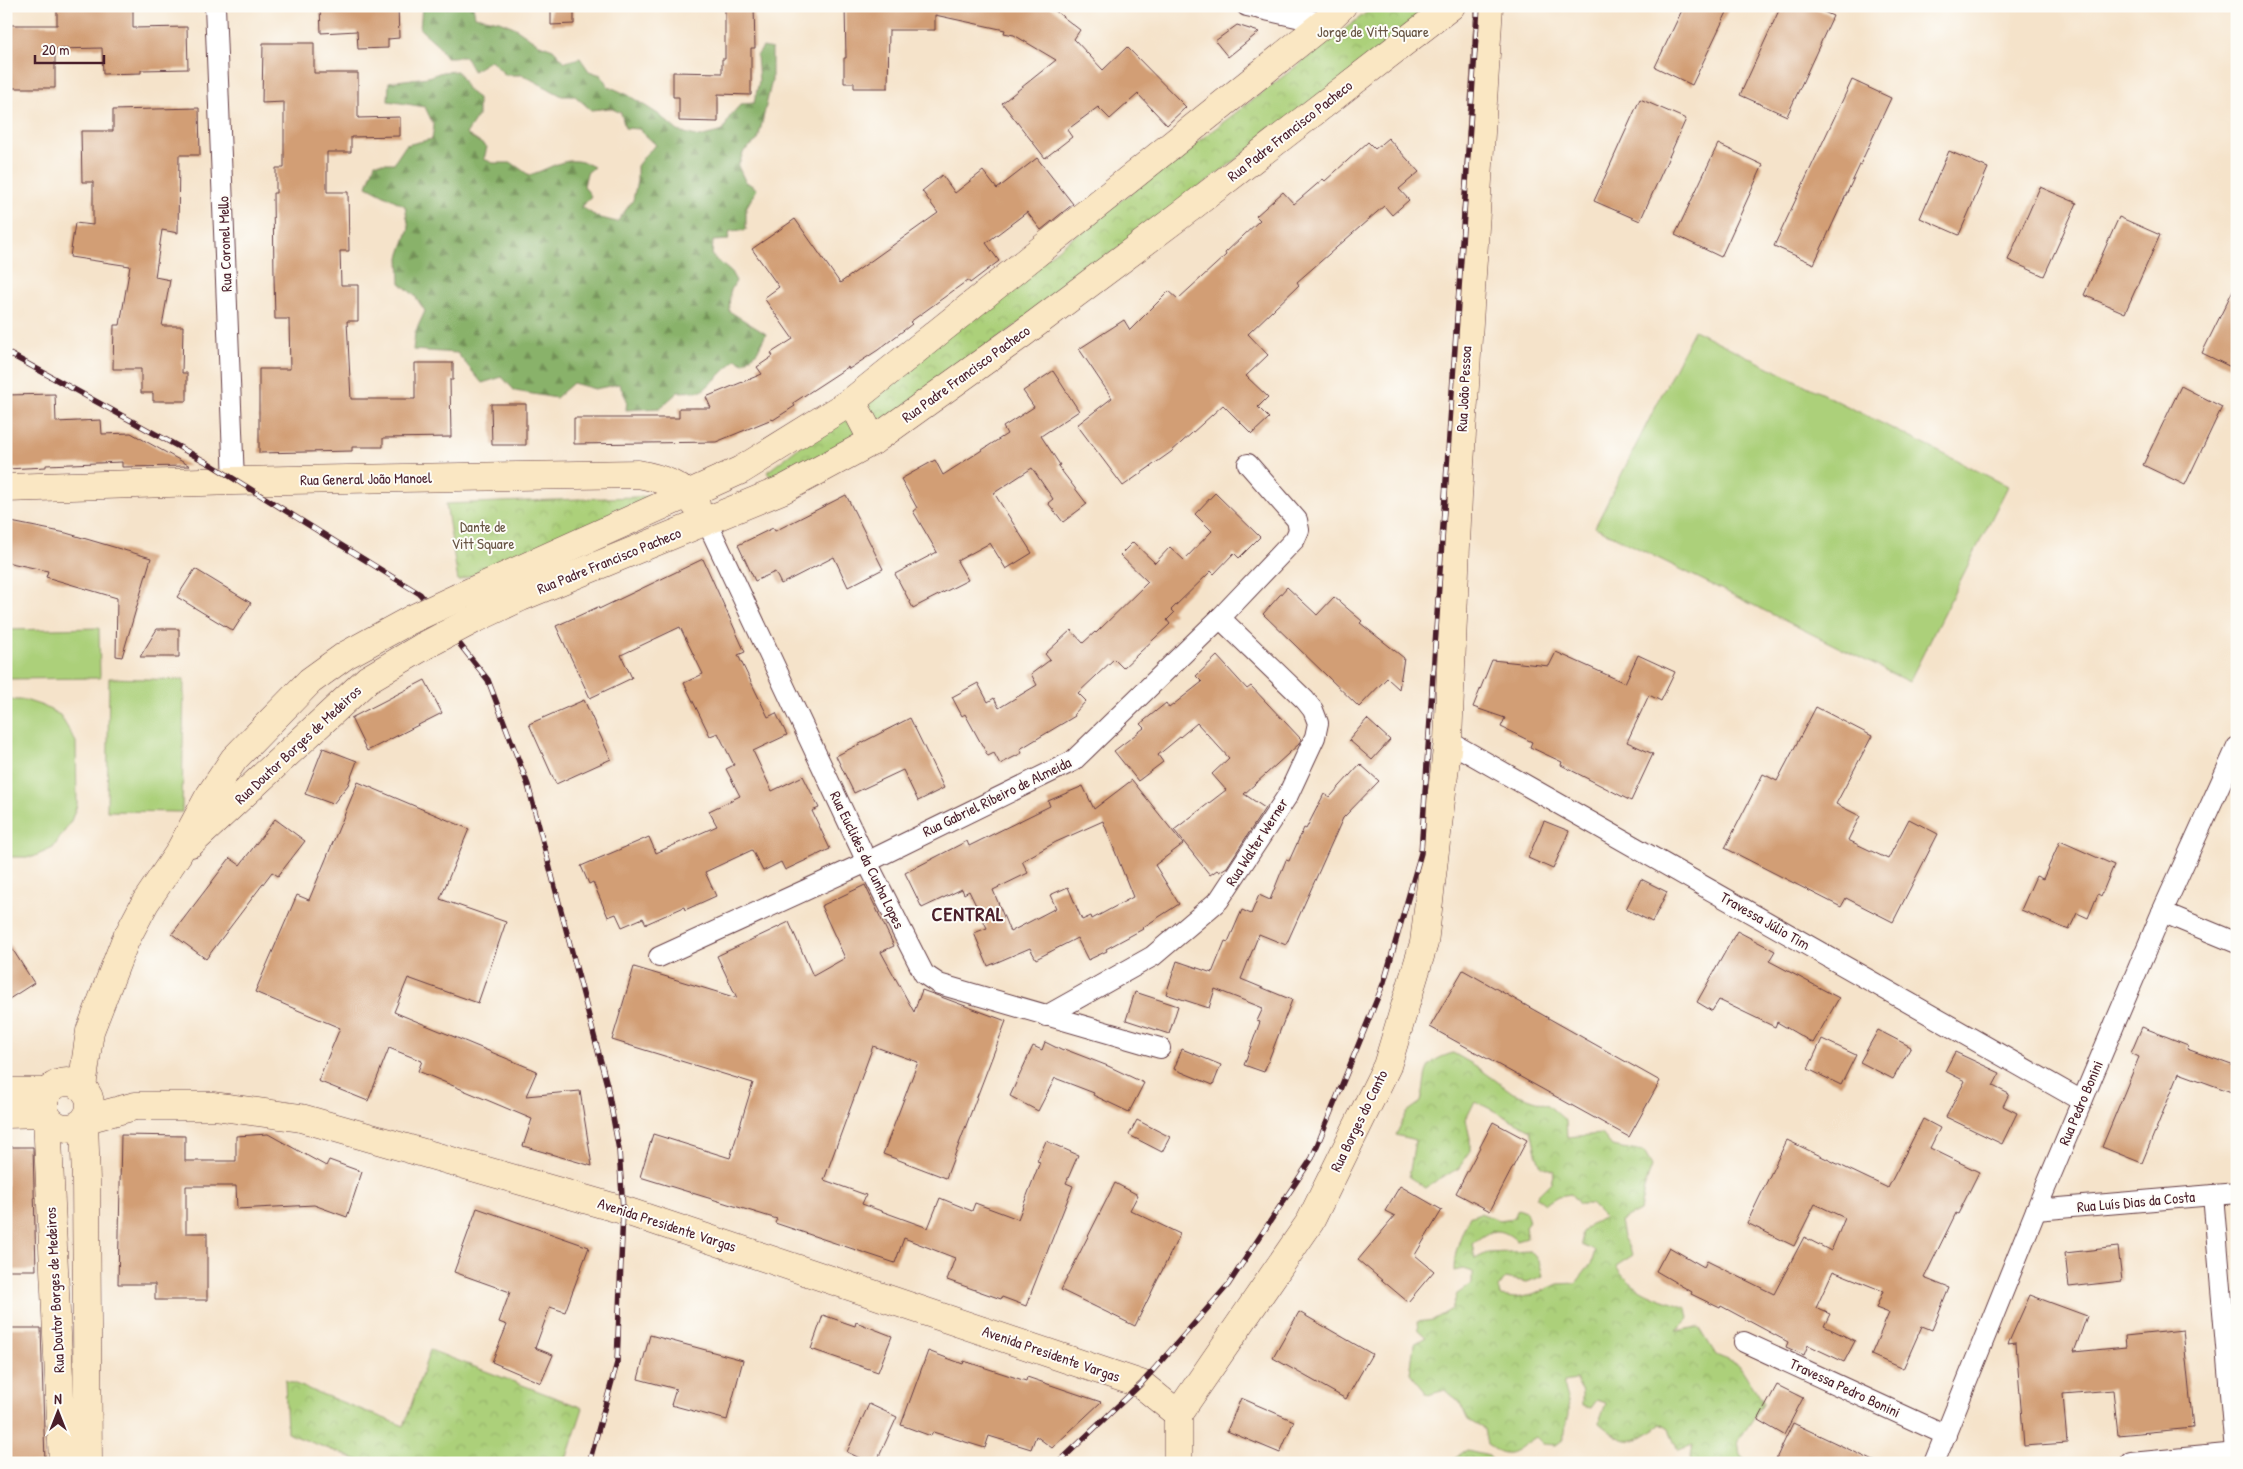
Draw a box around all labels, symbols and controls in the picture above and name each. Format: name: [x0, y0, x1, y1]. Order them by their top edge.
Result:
park label: Jorge de Vitt Square: [1317, 21, 1429, 42]
scale bar: [35, 32, 104, 64]
text: 20 m: [42, 39, 69, 60]
street label: Rua Padre Francisco Pacheco: [1223, 75, 1357, 186]
street label: Rua Coronel Mello: [212, 196, 237, 292]
street label: Rua Padre Francisco Pacheco: [897, 320, 1034, 427]
street label: Rua João Pessoa: [1451, 345, 1476, 432]
street label: Rua General João Manoel: [300, 467, 432, 490]
park label: Dante de Vitt Square: [451, 516, 515, 554]
street label: Rua Padre Francisco Pacheco: [534, 522, 684, 599]
street label: Rua Doutor Borges de Medeiros: [230, 680, 366, 809]
street label: Rua Gabriel Ribeiro de Almeida: [919, 751, 1075, 842]
street label: Rua Euclides da Cunha Lopes: [825, 788, 910, 932]
street label: Rua Walter Werner: [1220, 793, 1293, 890]
street label: Travessa Júlio Tim: [1716, 886, 1814, 955]
district label: CENTRAL: [931, 900, 1005, 927]
street label: Rua Pedro Bonini: [2053, 1057, 2108, 1149]
street label: Rua Borges do Canto: [1325, 1066, 1392, 1175]
street label: Rua Luís Dias da Costa: [2076, 1186, 2196, 1217]
street label: Avenida Presidente Vargas: [595, 1192, 739, 1257]
street label: Rua Doutor Borges de Medeiros: [40, 1206, 69, 1373]
street label: Avenida Presidente Vargas: [980, 1320, 1123, 1387]
street label: Travessa Pedro Bonini: [1787, 1353, 1904, 1422]
north arrow: [32, 1386, 82, 1436]
text: N: [54, 1389, 62, 1408]

